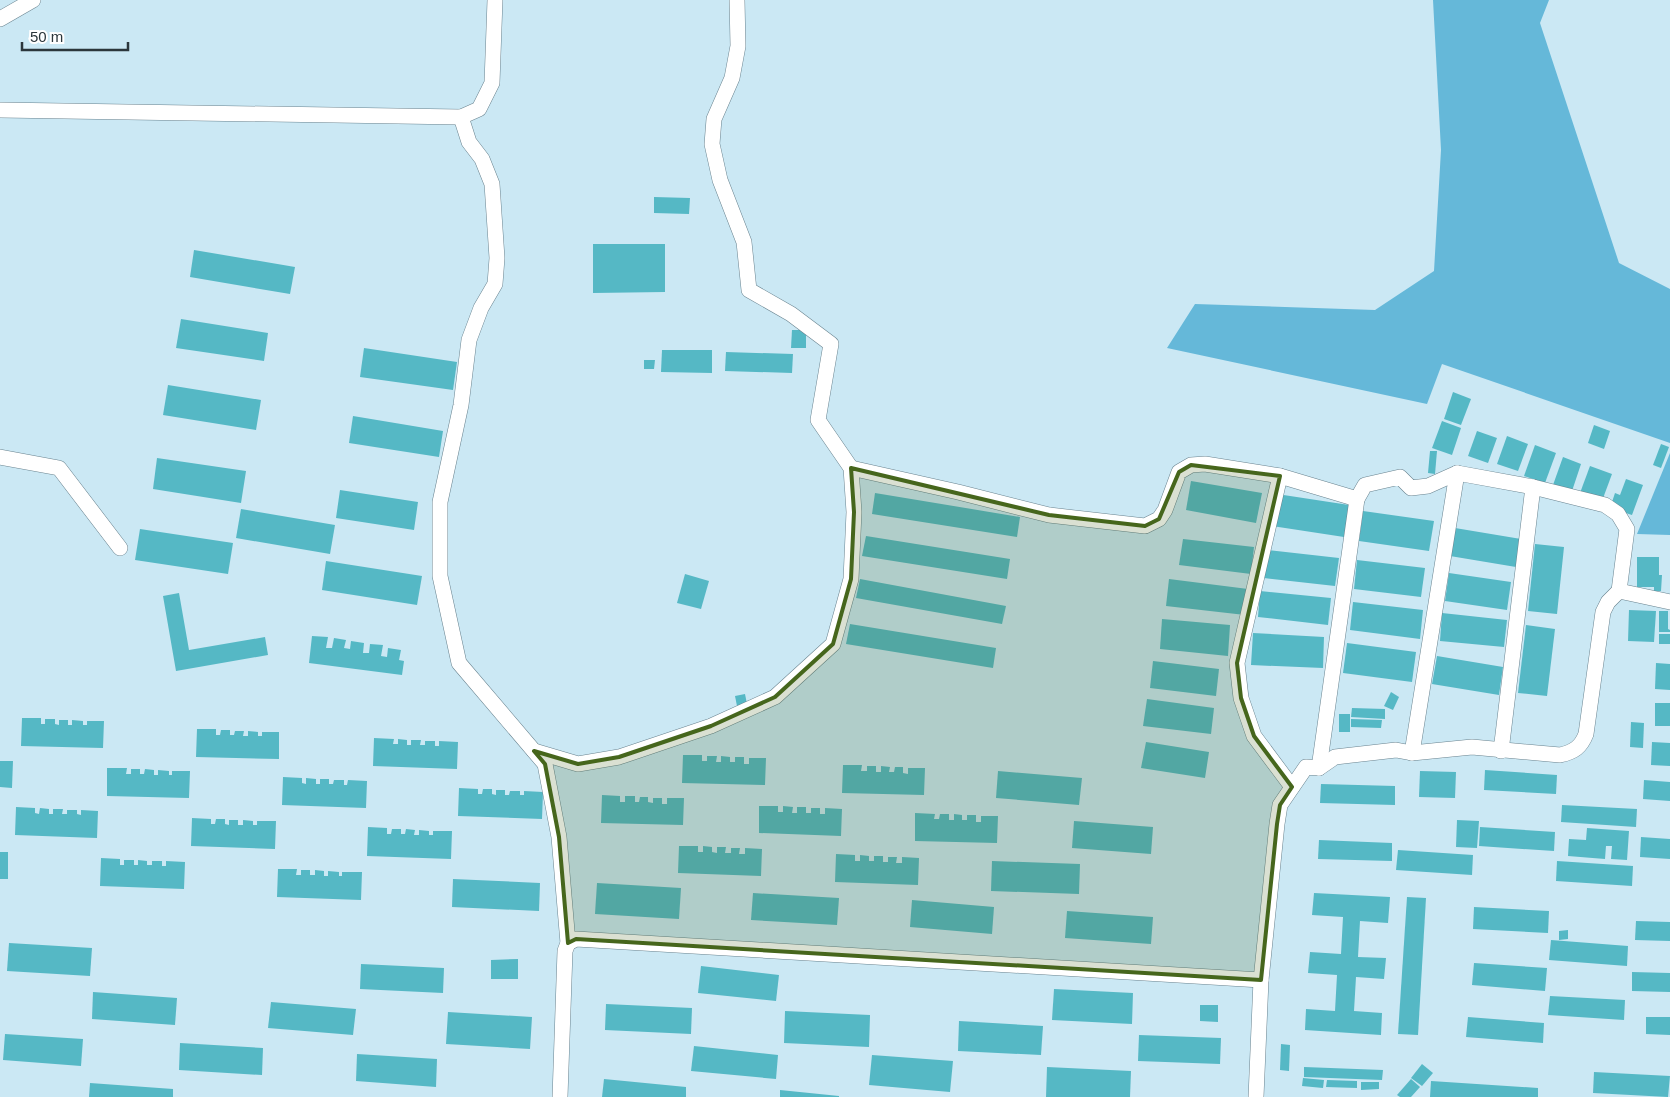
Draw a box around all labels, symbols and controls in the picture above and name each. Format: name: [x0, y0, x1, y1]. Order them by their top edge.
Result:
scale bar: [22, 20, 129, 52]
text: 50 m: [30, 28, 63, 45]

